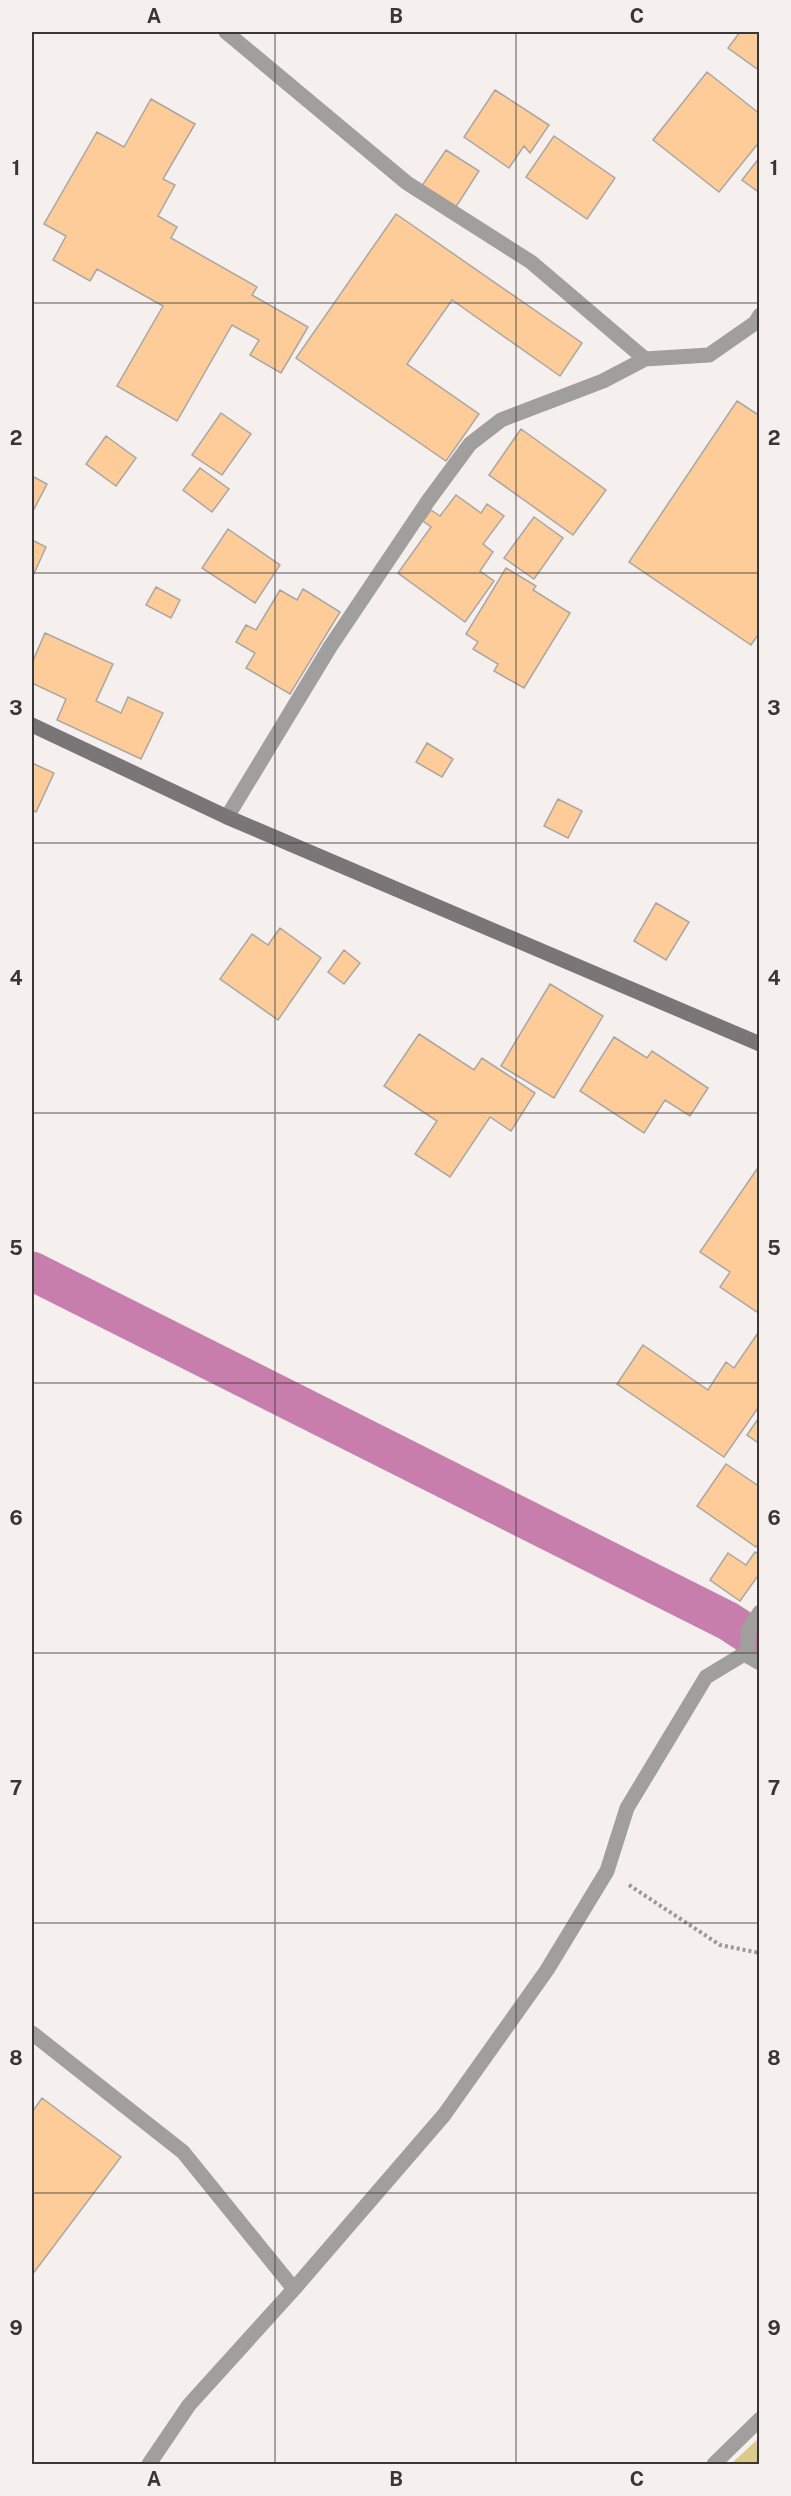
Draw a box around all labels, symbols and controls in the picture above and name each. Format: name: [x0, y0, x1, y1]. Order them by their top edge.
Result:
text: A: [147, 4, 161, 28]
text: B: [389, 4, 403, 28]
text: C: [630, 4, 644, 28]
text: 1: [12, 156, 20, 180]
text: 1: [770, 156, 778, 180]
text: 2: [10, 426, 22, 450]
text: 2: [768, 426, 780, 450]
text: 3: [9, 696, 23, 720]
text: 3: [767, 696, 781, 720]
text: 4: [9, 966, 23, 990]
text: 4: [767, 966, 781, 990]
text: 5: [9, 1236, 23, 1260]
text: 5: [767, 1236, 781, 1260]
text: 6: [9, 1506, 23, 1530]
text: 6: [767, 1506, 781, 1530]
text: 7: [10, 1776, 22, 1800]
text: 7: [768, 1776, 780, 1800]
text: 8: [9, 2046, 23, 2070]
text: 8: [767, 2046, 781, 2070]
text: 9: [9, 2316, 23, 2340]
text: 9: [767, 2316, 781, 2340]
text: A: [147, 2467, 161, 2491]
text: B: [389, 2467, 403, 2491]
text: C: [630, 2467, 644, 2491]

